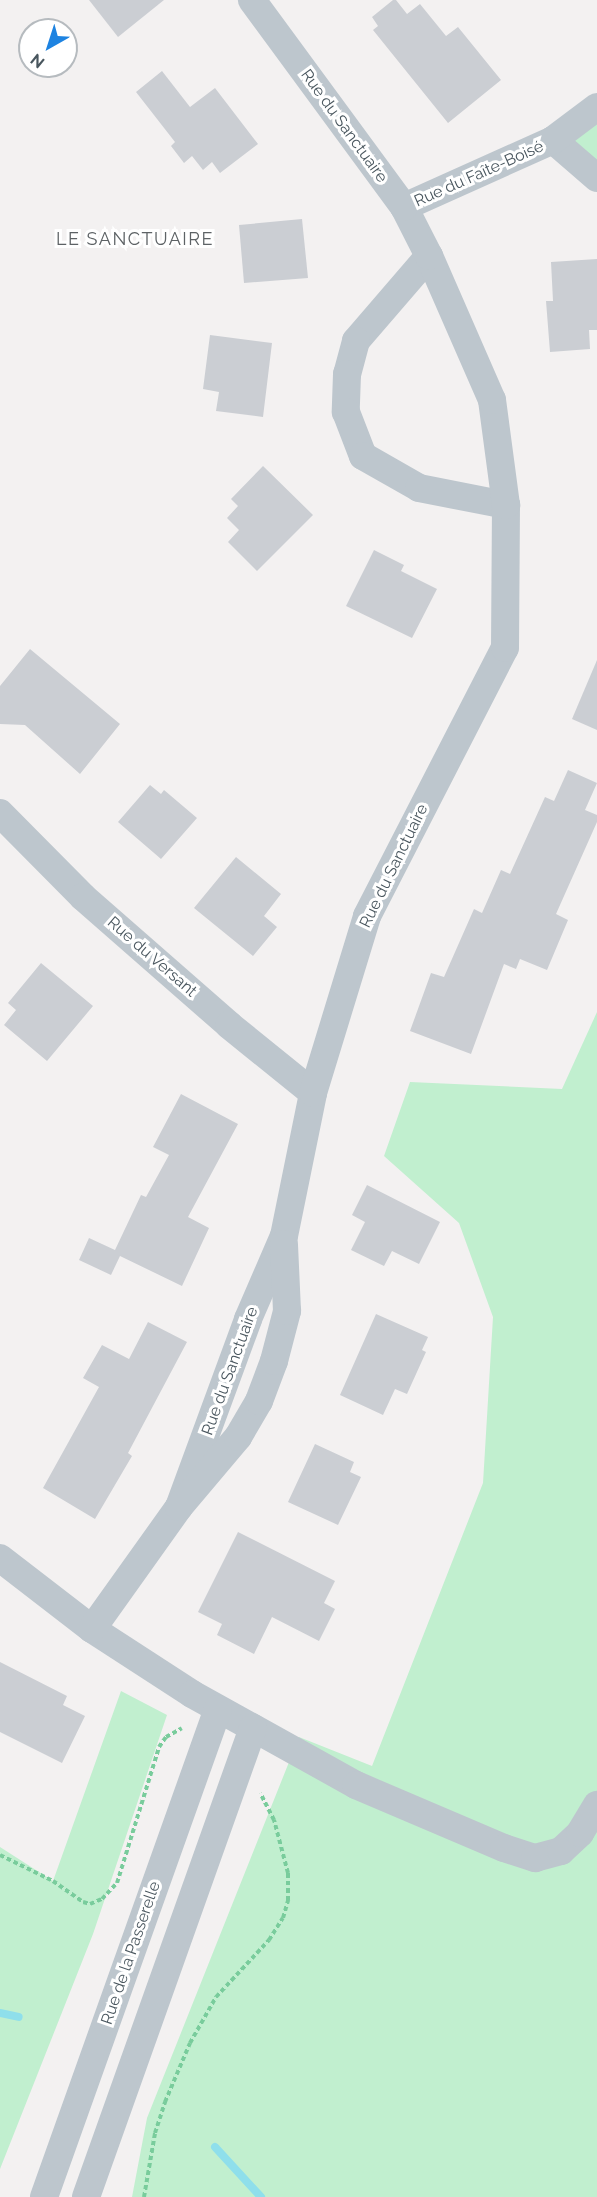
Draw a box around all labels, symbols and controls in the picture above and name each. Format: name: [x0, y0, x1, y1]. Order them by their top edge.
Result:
north arrow: [18, 18, 78, 78]
text: N: [27, 50, 48, 72]
street label: Rue du Sanctuaire: [296, 66, 392, 186]
street label: Rue du Faîte-Boisé: [411, 137, 547, 211]
district label: LE SANCTUAIRE: [56, 228, 214, 250]
street label: Rue du Sanctuaire: [356, 801, 432, 931]
street label: Rue du Versant: [103, 913, 201, 1001]
street label: Rue du Sanctuaire: [198, 1304, 262, 1438]
street label: Rue de la Passerelle: [97, 1879, 165, 2027]

